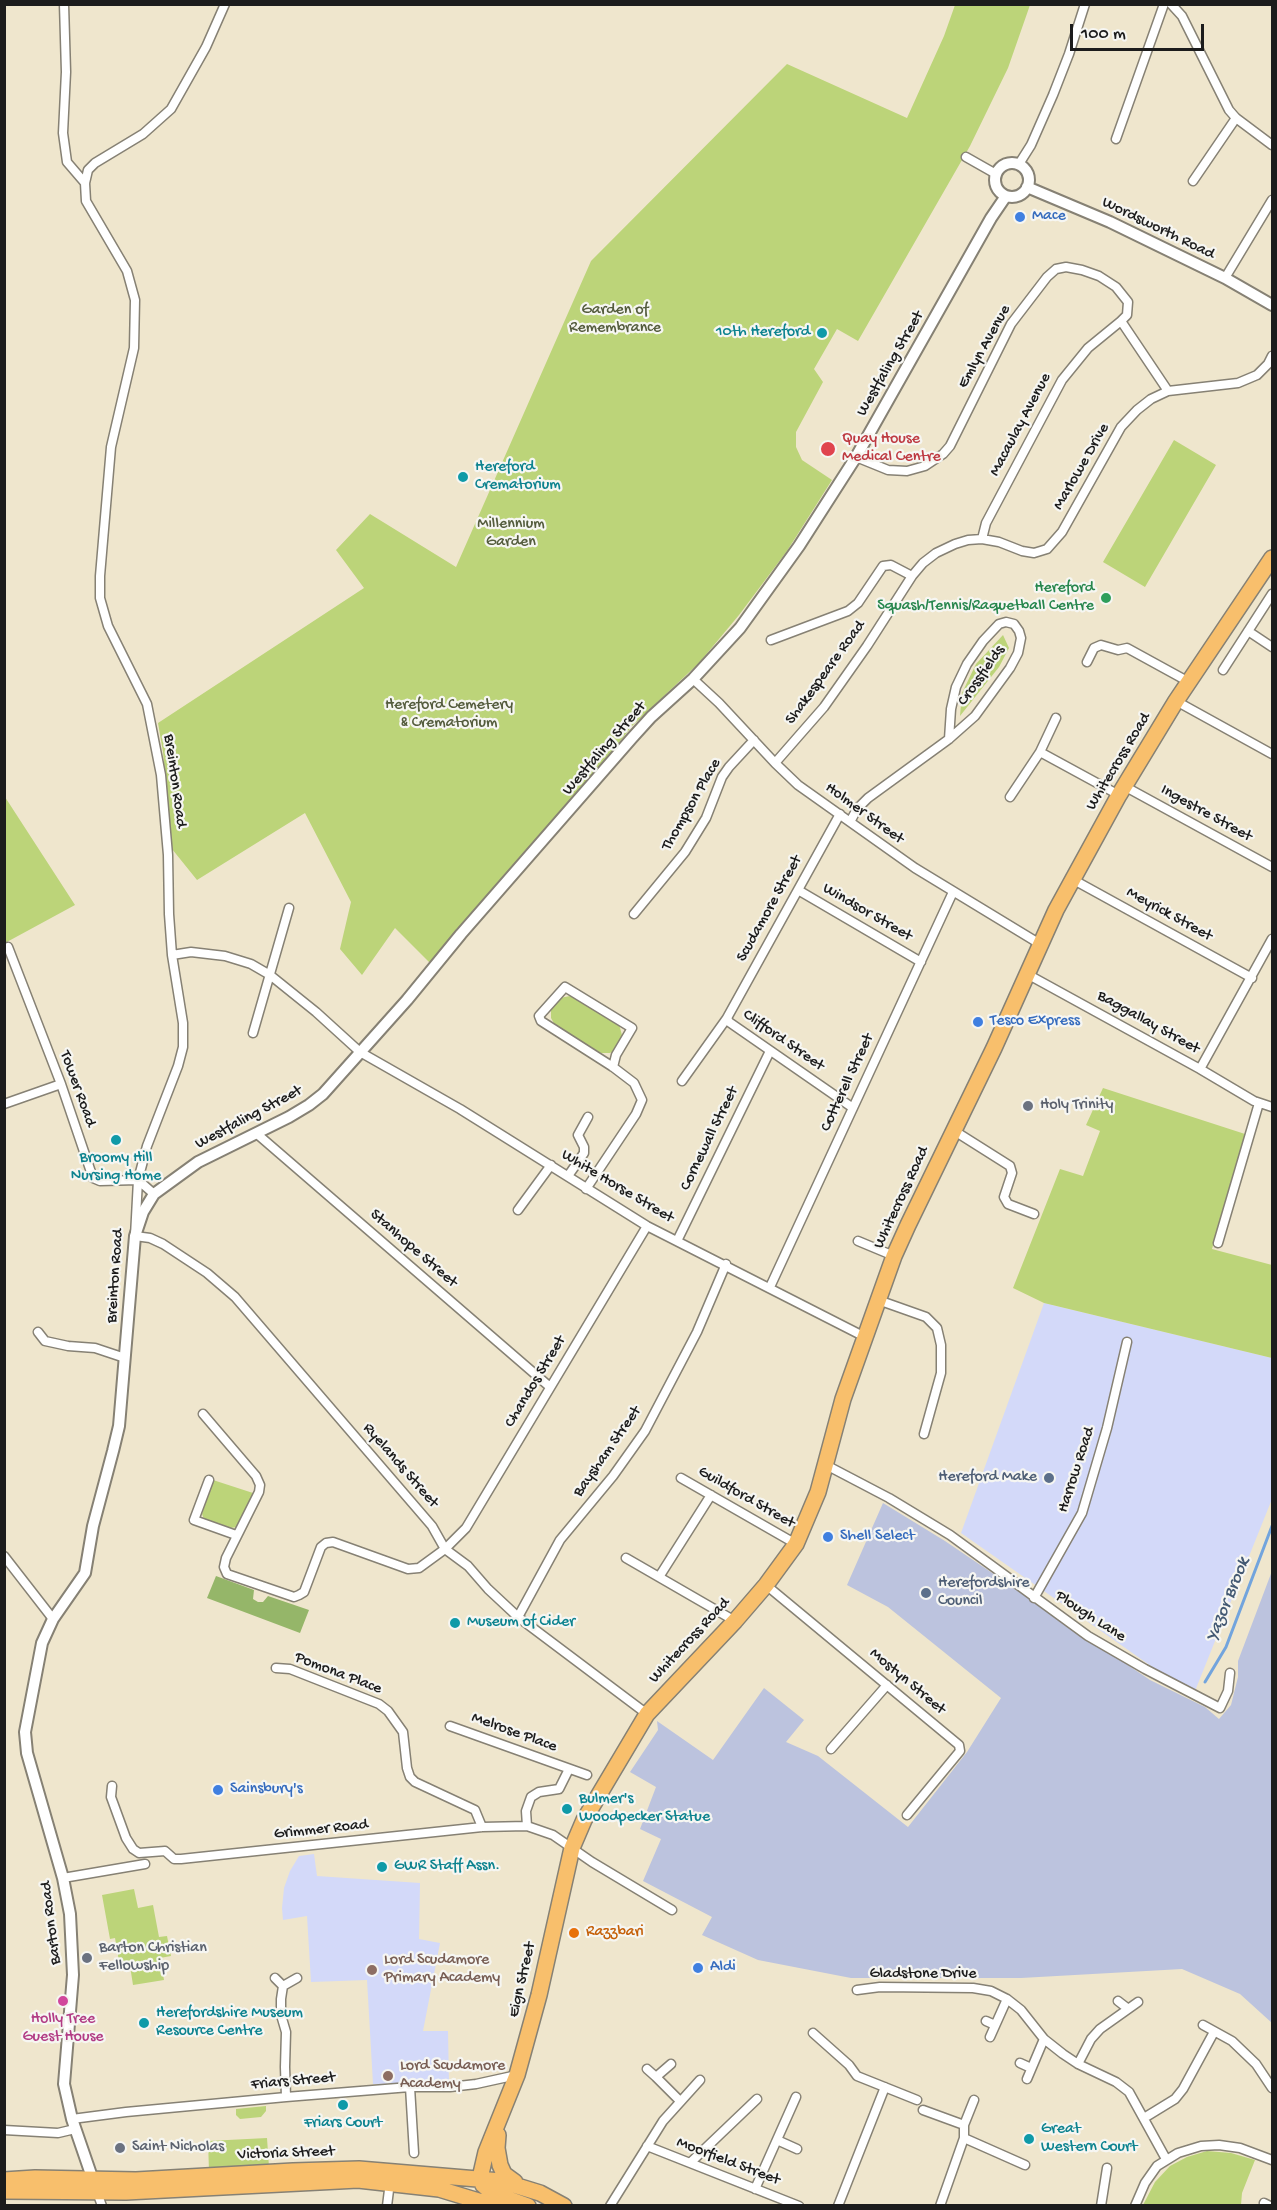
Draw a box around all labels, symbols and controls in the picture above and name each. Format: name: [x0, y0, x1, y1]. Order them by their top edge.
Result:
scale bar: [1073, 12, 1206, 50]
text: 100 m: [1081, 24, 1126, 45]
street label: Wordsworth Road: [1098, 193, 1218, 265]
place label: Mace: [1032, 207, 1066, 227]
marker: Mace: [1013, 210, 1027, 224]
park label: Garden of Remembrance: [569, 301, 661, 339]
street label: Emlyn Avenue: [954, 302, 1016, 392]
street label: Westfaling Street: [853, 308, 929, 420]
place label: 10th Hereford: [716, 323, 810, 343]
marker: 10th Hereford: [815, 326, 829, 340]
street label: Macaulay Avenue: [986, 370, 1056, 480]
street label: Marlowe Drive: [1049, 420, 1115, 514]
place label: Quay House Medical Centre: [842, 430, 941, 468]
marker: Quay House Medical Centre: [819, 440, 837, 458]
place label: Hereford Crematorium: [475, 458, 561, 496]
marker: Hereford Crematorium: [456, 470, 470, 484]
park label: Millennium Garden: [477, 515, 545, 553]
place label: Hereford Squash/Tennis/Raquetball Centre: [877, 579, 1094, 617]
marker: Hereford Squash/Tennis/Raquetball Centre: [1099, 591, 1113, 605]
street label: Shakespeare Road: [782, 617, 870, 729]
street label: Crossfields: [954, 642, 1010, 710]
park label: Hereford Cemetery & Crematorium: [385, 696, 513, 734]
street label: Westfaling Street: [559, 698, 651, 800]
street label: Whitecross Road: [1082, 710, 1156, 814]
street label: Breinton Road: [158, 733, 190, 829]
street label: Thompson Place: [658, 756, 726, 854]
street label: Holmer Street: [821, 779, 907, 849]
street label: Ingestre Street: [1157, 781, 1255, 847]
street label: Scudamore Street: [733, 852, 807, 966]
street label: Windsor Street: [819, 880, 915, 946]
street label: Meyrick Street: [1123, 883, 1215, 947]
street label: Baggallay Street: [1093, 987, 1203, 1059]
street label: Clifford Street: [738, 1006, 828, 1076]
place label: Tesco Express: [990, 1012, 1080, 1032]
marker: Tesco Express: [971, 1015, 985, 1029]
street label: Cotterell Street: [817, 1031, 879, 1135]
street label: Tower Road: [54, 1048, 100, 1130]
street label: Westfaling Street: [192, 1082, 306, 1154]
street label: Cornewall Street: [677, 1084, 743, 1194]
place label: Holy Trinity: [1040, 1096, 1113, 1116]
marker: Holy Trinity: [1021, 1099, 1035, 1113]
marker: Broomy Hill Nursing Home: [109, 1133, 123, 1147]
street label: Whitecross Road: [870, 1144, 934, 1252]
street label: White Horse Street: [557, 1146, 677, 1228]
place label: Broomy Hill Nursing Home: [71, 1149, 161, 1187]
street label: Stanhope Street: [365, 1206, 461, 1292]
street label: Breinton Road: [103, 1228, 129, 1324]
street label: Chandos Street: [501, 1333, 571, 1431]
street label: Baysham Street: [570, 1403, 646, 1501]
street label: Ryelands Street: [358, 1420, 442, 1512]
street label: Harrow Road: [1054, 1425, 1100, 1515]
street label: Guildford Street: [694, 1463, 798, 1533]
place label: Hereford Make: [938, 1468, 1037, 1488]
marker: Hereford Make: [1042, 1471, 1056, 1485]
place label: Shell Select: [840, 1527, 915, 1547]
marker: Shell Select: [821, 1530, 835, 1544]
water label: Yazor Brook: [1202, 1555, 1256, 1645]
place label: Herefordshire Council: [938, 1574, 1029, 1612]
marker: Herefordshire Council: [919, 1586, 933, 1600]
street label: Plough Lane: [1051, 1587, 1129, 1647]
street label: Whitecross Road: [645, 1594, 735, 1688]
place label: Museum of Cider: [467, 1613, 575, 1633]
marker: Museum of Cider: [448, 1616, 462, 1630]
street label: Mostyn Street: [865, 1645, 949, 1719]
street label: Pomona Place: [292, 1649, 384, 1699]
street label: Melrose Place: [469, 1709, 559, 1757]
place label: Sainsbury's: [230, 1780, 303, 1800]
marker: Sainsbury's: [211, 1783, 225, 1797]
place label: Bulmer's Woodpecker Statue: [579, 1790, 710, 1828]
marker: Bulmer's Woodpecker Statue: [560, 1802, 574, 1816]
street label: Grimmer Road: [273, 1816, 369, 1844]
place label: GWR Staff Assn.: [394, 1857, 500, 1877]
marker: GWR Staff Assn.: [375, 1860, 389, 1874]
street label: Barton Road: [37, 1880, 67, 1966]
place label: Razzbari: [586, 1923, 644, 1943]
marker: Razzbari: [567, 1926, 581, 1940]
place label: Barton Christian Fellowship: [99, 1939, 207, 1977]
street label: Eign Street: [505, 1941, 541, 2019]
marker: Barton Christian Fellowship: [80, 1951, 94, 1965]
place label: Lord Scudamore Primary Academy: [384, 1951, 500, 1989]
place label: Aldi: [710, 1958, 736, 1978]
marker: Aldi: [691, 1961, 705, 1975]
marker: Lord Scudamore Primary Academy: [365, 1963, 379, 1977]
street label: Gladstone Drive: [869, 1965, 977, 1985]
marker: Holly Tree Guest House: [56, 1994, 70, 2008]
place label: Herefordshire Museum Resource Centre: [156, 2004, 303, 2042]
place label: Holly Tree Guest House: [22, 2010, 104, 2048]
marker: Herefordshire Museum Resource Centre: [137, 2016, 151, 2030]
place label: Lord Scudamore Academy: [400, 2057, 505, 2095]
street label: Friars Street: [250, 2069, 336, 2095]
marker: Lord Scudamore Academy: [381, 2069, 395, 2083]
marker: Friars Court: [336, 2098, 350, 2112]
place label: Friars Court: [304, 2114, 382, 2134]
place label: Great Western Court: [1041, 2120, 1137, 2158]
marker: Great Western Court: [1022, 2132, 1036, 2146]
street label: Moorfield Street: [674, 2133, 782, 2191]
place label: Saint Nicholas: [132, 2138, 224, 2158]
marker: Saint Nicholas: [113, 2141, 127, 2155]
street label: Victoria Street: [237, 2143, 335, 2165]

